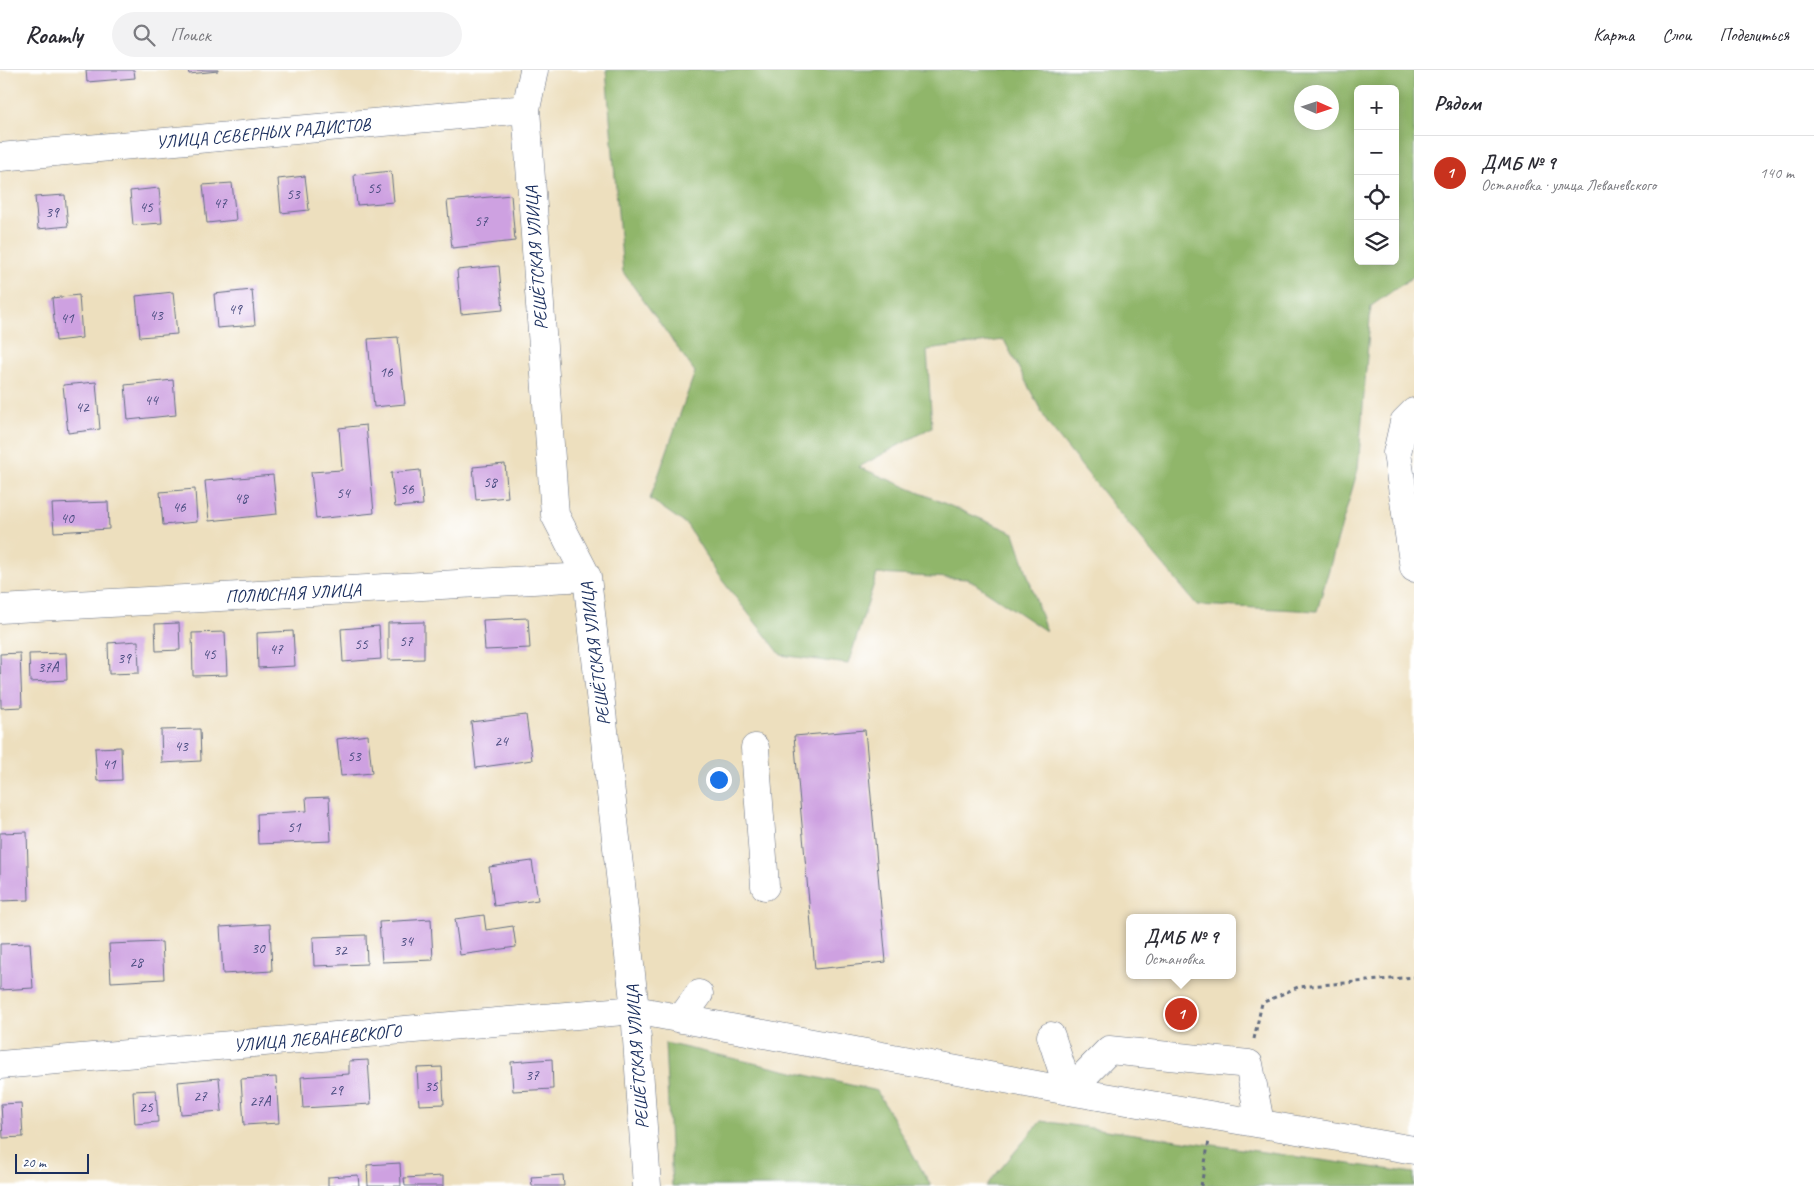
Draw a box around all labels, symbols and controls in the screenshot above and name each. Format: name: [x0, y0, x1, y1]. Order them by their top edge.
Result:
search box: [112, 12, 462, 57]
text: Roamly: [25, 20, 82, 50]
icon: search: [130, 21, 158, 49]
text: Поиск: [170, 23, 211, 47]
text: Карта: [1593, 24, 1634, 46]
text: Слои: [1662, 24, 1691, 46]
text: Поделиться: [1719, 24, 1789, 46]
north arrow: [1294, 85, 1339, 130]
map controls: [1354, 85, 1399, 265]
button: +: [1354, 85, 1399, 130]
text: Рядом: [1434, 90, 1481, 116]
street label: УЛИЦА СЕВЕРНЫХ РАДИСТОВ: [155, 113, 373, 153]
button: −: [1354, 130, 1399, 175]
text: ДМБ № 9: [1481, 151, 1555, 175]
text: 1: [1446, 163, 1454, 183]
text: 140 m: [1760, 163, 1794, 183]
button: locate: [1354, 175, 1399, 220]
text: Остановка · улица Леваневского: [1481, 175, 1656, 195]
house number: 55: [367, 179, 382, 198]
street label: РЕШЁТСКАЯ УЛИЦА: [520, 184, 552, 331]
house number: 53: [286, 185, 301, 204]
house number: 47: [213, 194, 228, 213]
house number: 45: [139, 198, 154, 217]
house number: 39: [45, 203, 60, 222]
house number: 57: [474, 212, 489, 231]
button: layers: [1354, 220, 1399, 265]
house number: 49: [228, 300, 243, 319]
house number: 43: [149, 306, 164, 325]
house number: 41: [60, 309, 75, 328]
house number: 16: [379, 363, 394, 382]
house number: 44: [144, 391, 159, 410]
house number: 42: [75, 398, 90, 417]
house number: 58: [483, 473, 498, 492]
house number: 56: [400, 480, 415, 499]
house number: 54: [336, 484, 351, 503]
house number: 48: [234, 489, 249, 508]
house number: 46: [172, 498, 187, 517]
house number: 40: [60, 509, 75, 528]
street label: ПОЛЮСНАЯ УЛИЦА: [225, 578, 362, 608]
street label: РЕШЁТСКАЯ УЛИЦА: [575, 580, 615, 727]
house number: 57: [399, 632, 414, 651]
house number: 55: [354, 635, 369, 654]
house number: 47: [269, 640, 284, 659]
house number: 45: [202, 645, 217, 664]
house number: 39: [117, 649, 132, 668]
house number: 37А: [37, 658, 60, 677]
house number: 24: [494, 732, 509, 751]
house number: 43: [174, 737, 189, 756]
house number: 53: [347, 747, 362, 766]
house number: 41: [102, 755, 117, 774]
your location: [706, 767, 732, 793]
house number: 51: [287, 818, 302, 837]
popup: [1126, 914, 1236, 979]
text: ДМБ № 9: [1144, 925, 1218, 949]
house number: 34: [399, 932, 414, 951]
house number: 30: [251, 939, 266, 958]
house number: 32: [333, 941, 348, 960]
text: Остановка: [1144, 949, 1204, 969]
house number: 28: [129, 953, 144, 972]
street label: РЕШЁТСКАЯ УЛИЦА: [621, 983, 653, 1130]
pin: 1: [1165, 995, 1197, 1033]
street label: УЛИЦА ЛЕВАНЕВСКОГО: [232, 1020, 404, 1056]
house number: 37: [525, 1066, 540, 1085]
house number: 35: [424, 1077, 439, 1096]
house number: 29: [329, 1081, 344, 1100]
house number: 27: [193, 1087, 208, 1106]
house number: 27А: [249, 1092, 272, 1111]
house number: 25: [139, 1098, 154, 1117]
scale bar: [15, 1151, 89, 1174]
text: 20 m: [22, 1154, 46, 1171]

